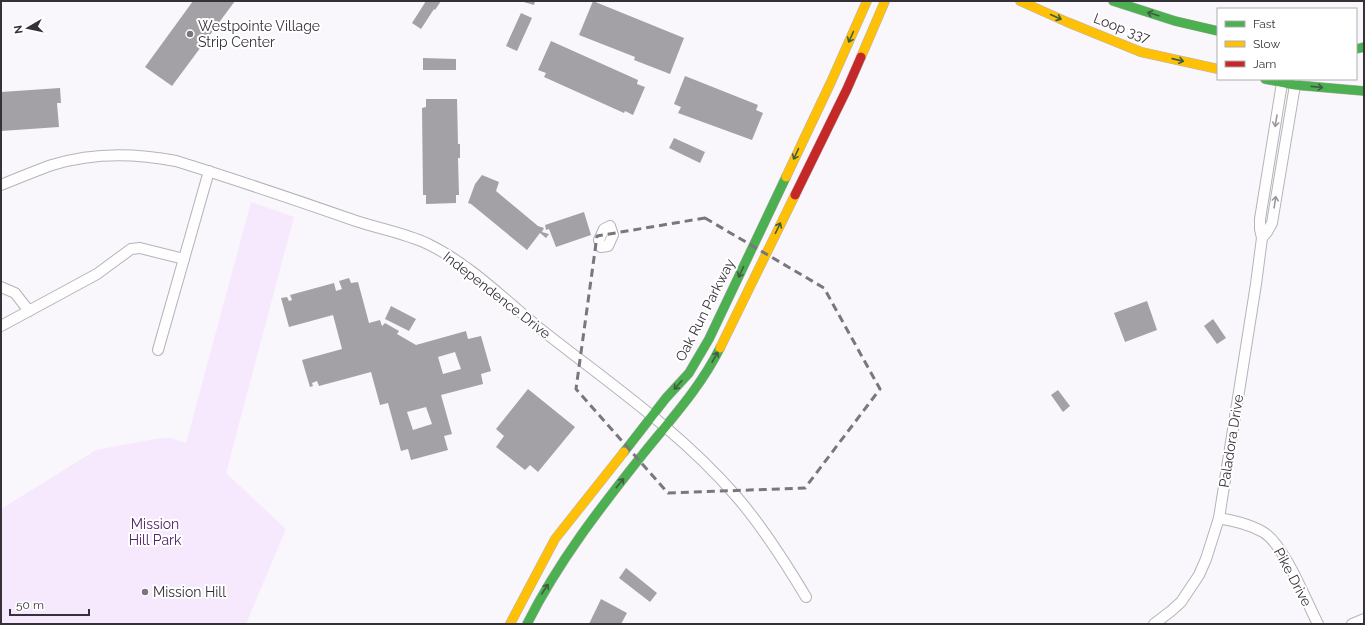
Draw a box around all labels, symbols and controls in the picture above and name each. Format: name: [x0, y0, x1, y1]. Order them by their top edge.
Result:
north arrow: [8, 8, 48, 48]
legend: [1217, 8, 1357, 80]
street label: Loop 337: [1091, 10, 1153, 46]
one-way arrow: [1147, 10, 1160, 17]
one-way arrow: [1049, 14, 1061, 21]
text: Fast: [1253, 17, 1276, 31]
place label: Westpointe Village Strip Center: [198, 18, 320, 50]
text: N: [12, 24, 26, 35]
marker: Westpointe Village Strip Center: [185, 29, 195, 39]
one-way arrow: [847, 30, 854, 42]
text: Slow: [1253, 37, 1280, 51]
one-way arrow: [1171, 57, 1184, 65]
text: Jam: [1253, 57, 1276, 71]
one-way arrow: [1310, 83, 1323, 91]
one-way arrow: [1271, 114, 1279, 127]
one-way arrow: [792, 148, 799, 160]
one-way arrow: [1271, 196, 1279, 209]
one-way arrow: [775, 222, 782, 234]
street label: Independence Drive: [440, 248, 554, 342]
street label: Oak Run Parkway: [672, 256, 738, 364]
one-way arrow: [737, 266, 744, 278]
one-way arrow: [711, 352, 719, 364]
one-way arrow: [673, 380, 682, 390]
street label: Paladora Drive: [1216, 393, 1246, 489]
one-way arrow: [615, 478, 624, 489]
park label: Mission Hill Park: [129, 516, 182, 548]
street label: Pike Drive: [1271, 545, 1315, 609]
place label: Mission Hill: [153, 584, 226, 600]
one-way arrow: [541, 584, 549, 595]
marker: Mission Hill: [140, 587, 150, 597]
scale bar: [10, 591, 89, 617]
text: 50 m: [16, 598, 44, 612]

